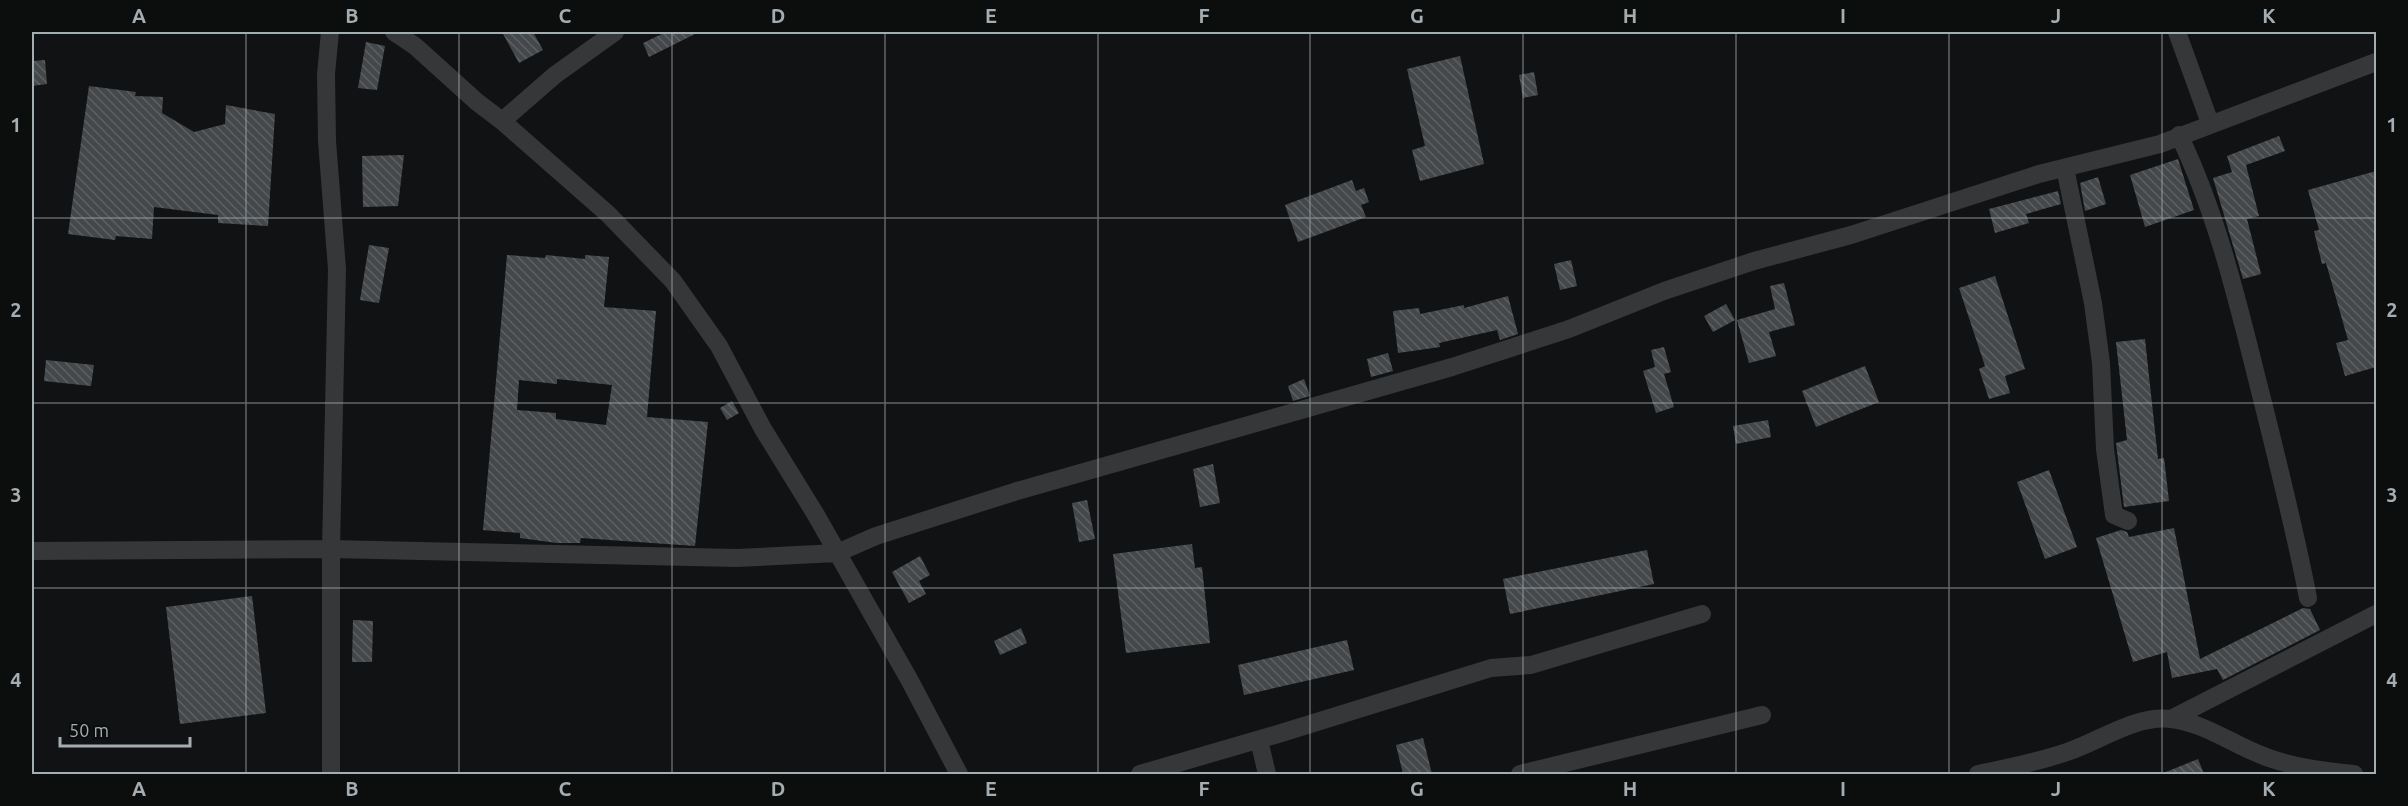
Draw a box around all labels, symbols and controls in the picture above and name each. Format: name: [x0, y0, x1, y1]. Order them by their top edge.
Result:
text: A: [132, 4, 146, 27]
text: B: [345, 4, 359, 27]
text: C: [559, 4, 572, 27]
text: D: [771, 4, 785, 27]
text: E: [985, 4, 997, 27]
text: F: [1198, 4, 1210, 27]
text: G: [1410, 4, 1424, 27]
text: H: [1623, 4, 1637, 27]
text: I: [1840, 4, 1846, 27]
text: J: [2051, 4, 2061, 27]
text: K: [2262, 4, 2276, 27]
text: 1: [10, 113, 22, 136]
text: 1: [2386, 113, 2398, 136]
text: 2: [10, 298, 22, 321]
text: 2: [2386, 298, 2398, 321]
text: 3: [10, 483, 22, 506]
text: 3: [2386, 483, 2398, 506]
text: 4: [10, 668, 22, 691]
text: 4: [2386, 668, 2398, 691]
scale bar: [60, 710, 190, 748]
text: 50 m: [69, 720, 109, 740]
text: A: [132, 777, 146, 800]
text: B: [345, 777, 359, 800]
text: C: [559, 777, 572, 800]
text: D: [771, 777, 785, 800]
text: E: [985, 777, 997, 800]
text: F: [1198, 777, 1210, 800]
text: G: [1410, 777, 1424, 800]
text: H: [1623, 777, 1637, 800]
text: I: [1840, 777, 1846, 800]
text: J: [2051, 777, 2061, 800]
text: K: [2262, 777, 2276, 800]

